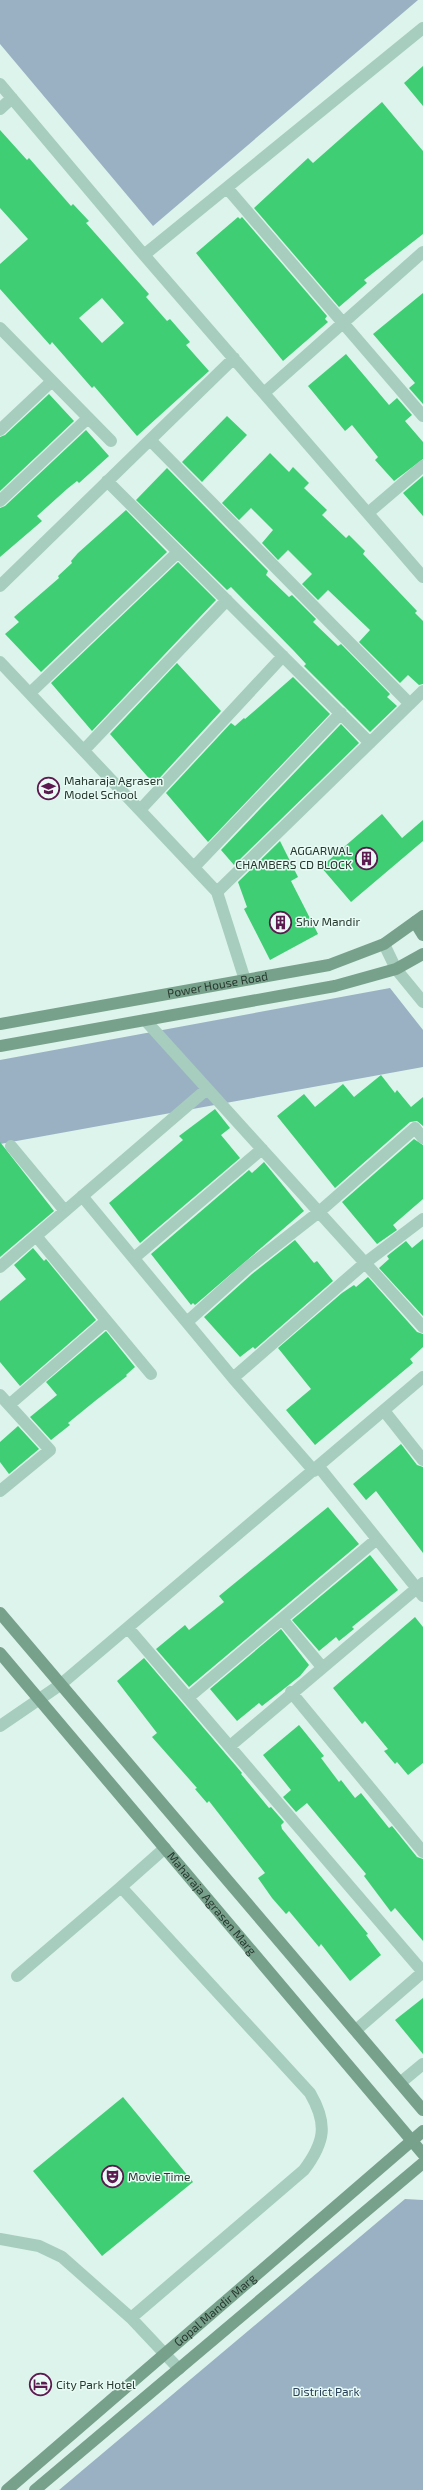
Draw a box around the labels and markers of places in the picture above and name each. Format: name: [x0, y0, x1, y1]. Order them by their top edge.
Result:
place label: Maharaja Agrasen Model School: [64, 773, 163, 801]
school or university icon: Maharaja Agrasen Model School: [35, 775, 61, 801]
place label: AGGARWAL CHAMBERS CD BLOCK: [235, 843, 352, 871]
building icon: AGGARWAL CHAMBERS CD BLOCK: [354, 845, 380, 871]
building icon: Shiv Mandir: [268, 909, 294, 935]
place label: Shiv Mandir: [296, 914, 360, 928]
theatre icon: Movie Time: [100, 2164, 126, 2190]
place label: Movie Time: [128, 2169, 190, 2183]
hotel icon: City Park Hotel: [28, 2372, 54, 2398]
place label: City Park Hotel: [56, 2377, 136, 2391]

